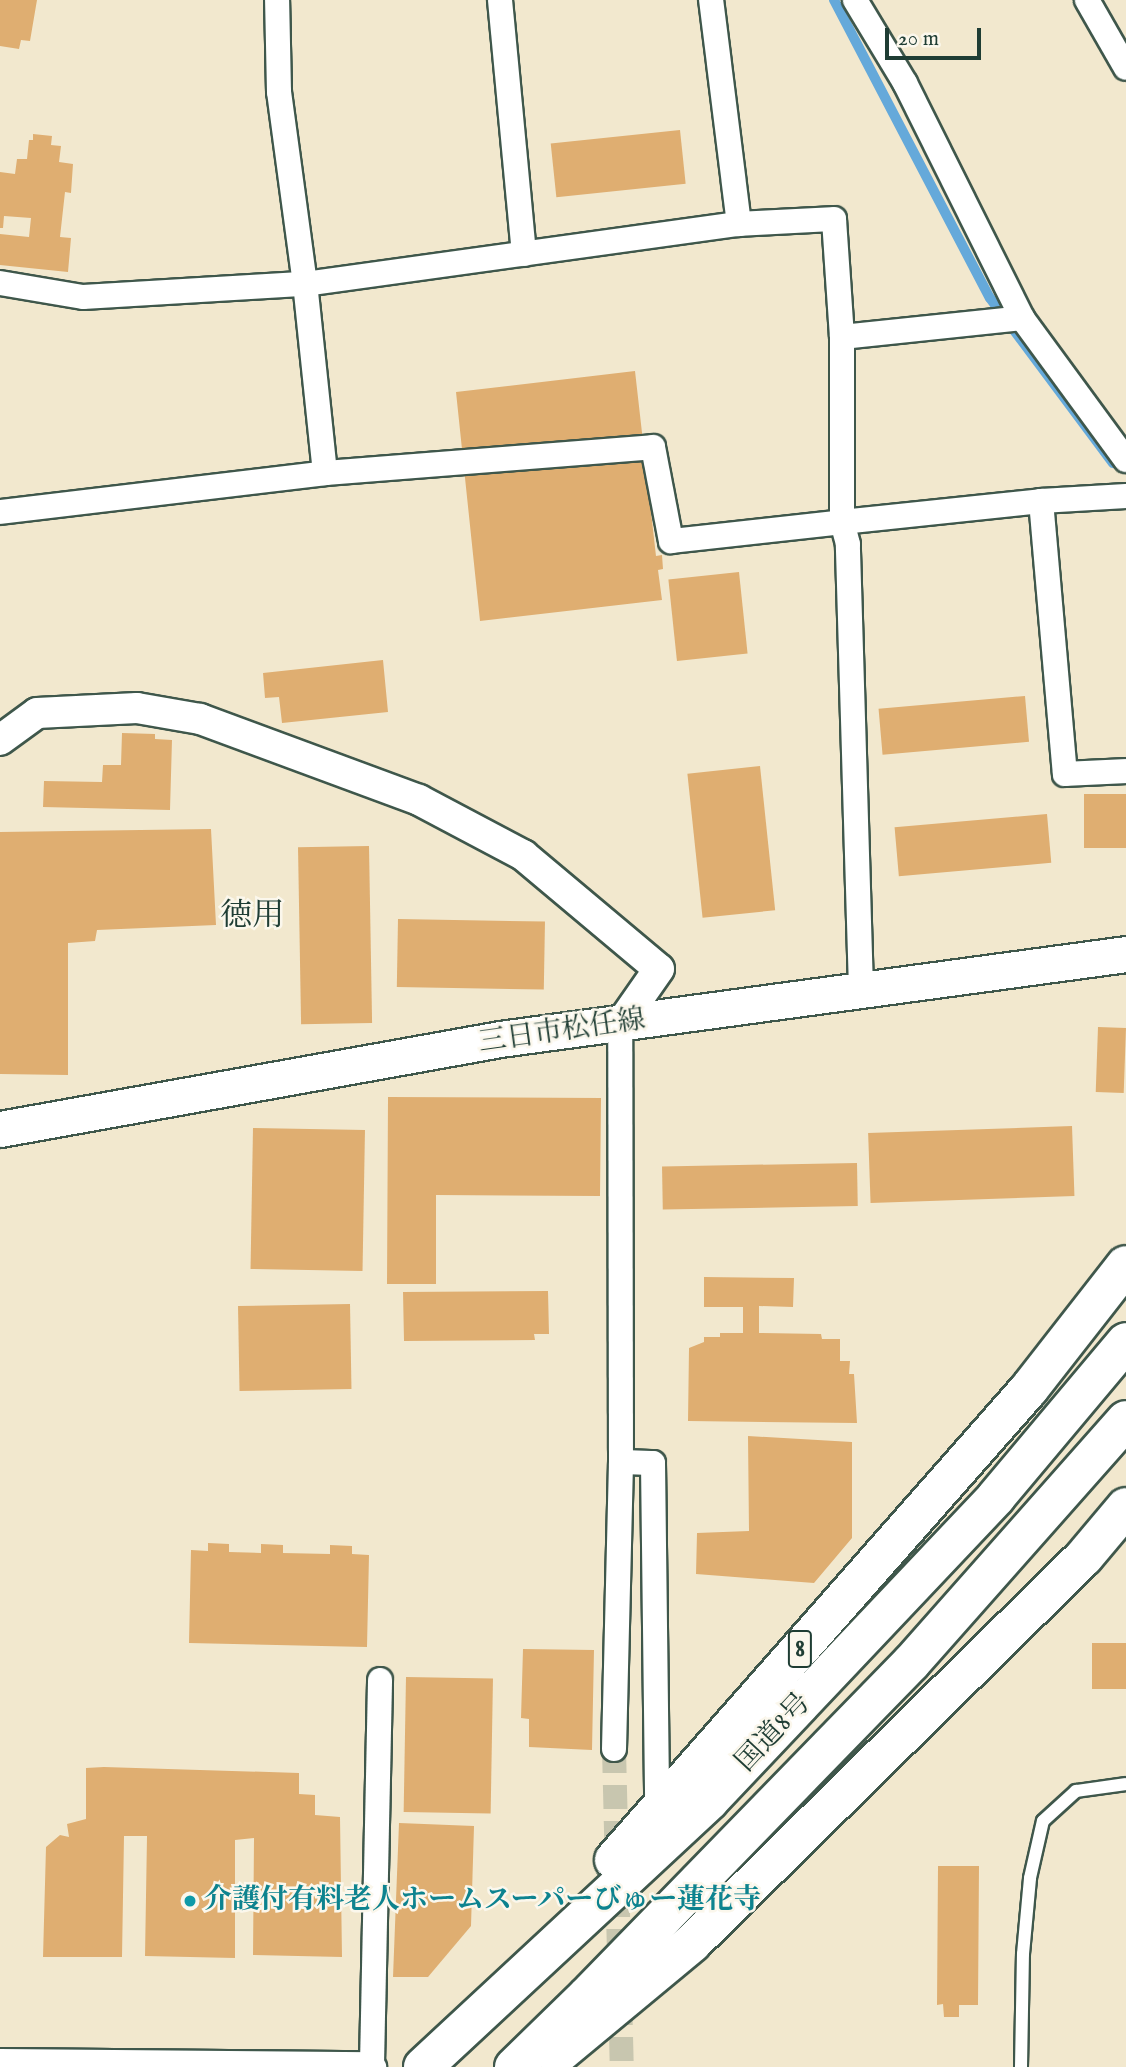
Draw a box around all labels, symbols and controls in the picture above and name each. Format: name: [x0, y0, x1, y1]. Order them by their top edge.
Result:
scale bar: [888, 14, 984, 58]
text: 20 m: [898, 26, 939, 53]
district label: 徳用: [220, 898, 284, 936]
street label: 三日市松任線: [476, 1004, 648, 1060]
road number: 8: [788, 1626, 812, 1672]
street label: 国道8号: [729, 1687, 819, 1779]
place label: 介護付有料老人ホームスーパーびゅー蓮花寺: [204, 1884, 763, 1918]
marker: 介護付有料老人ホームスーパーびゅー蓮花寺: [182, 1893, 198, 1909]

